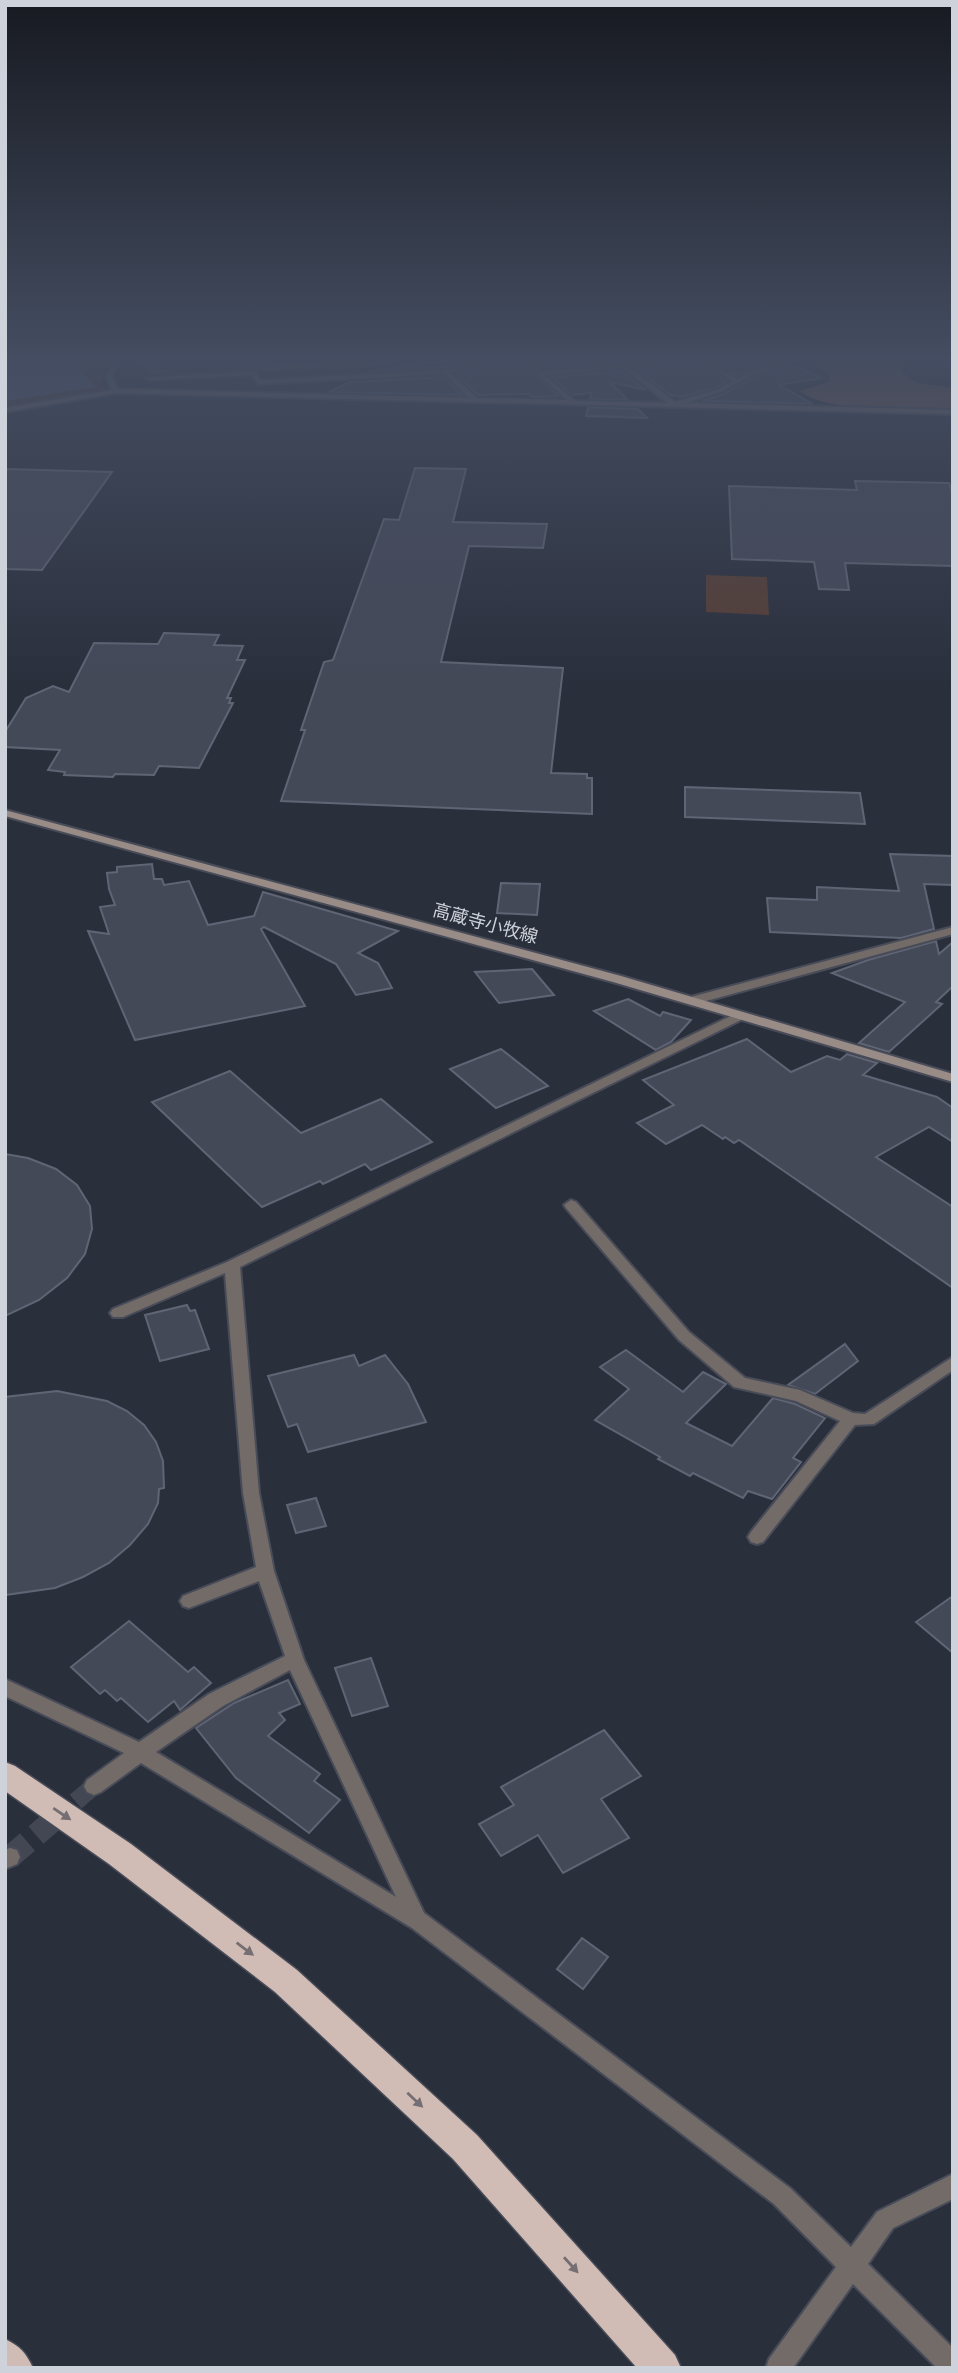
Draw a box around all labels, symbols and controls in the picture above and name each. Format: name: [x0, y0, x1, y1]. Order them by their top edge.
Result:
street label: 高蔵寺小牧線: [430, 900, 540, 950]
one-way arrow: [52, 1807, 71, 1820]
one-way arrow: [235, 1942, 254, 1956]
one-way arrow: [406, 2091, 423, 2107]
one-way arrow: [563, 2256, 579, 2274]

